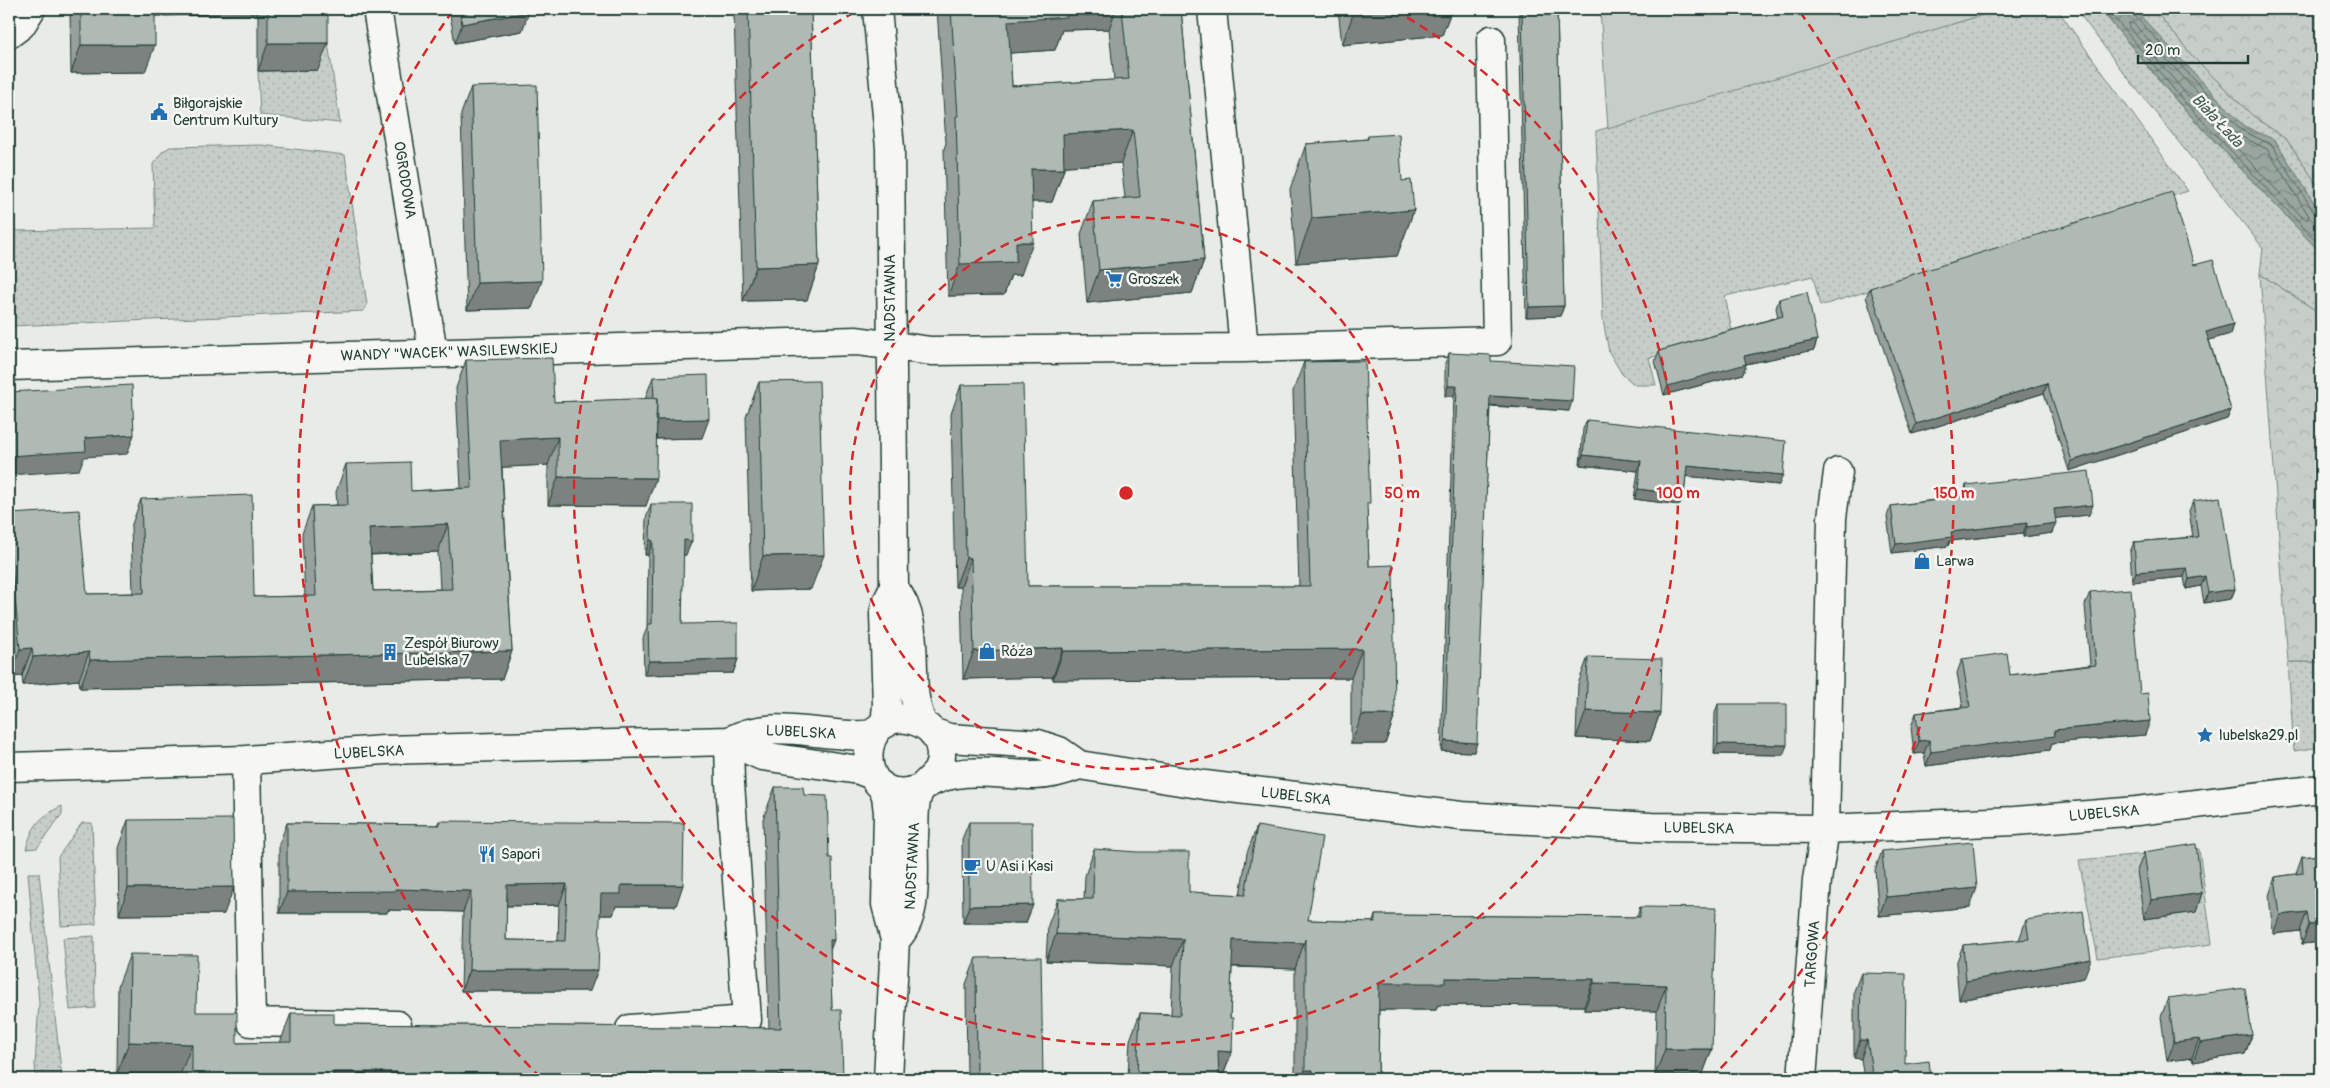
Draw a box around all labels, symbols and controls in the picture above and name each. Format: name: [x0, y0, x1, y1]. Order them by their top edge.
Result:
scale bar: [2138, 32, 2248, 64]
text: 20 m: [2145, 41, 2180, 60]
water label: Biała Łada: [2187, 90, 2248, 153]
place label: Biłgorajskie Centrum Kultury: [173, 94, 279, 130]
public building icon: Biłgorajskie Centrum Kultury: [149, 102, 169, 122]
street label: OGRODOWA: [389, 140, 420, 220]
street label: NADSTAWNA: [881, 254, 900, 342]
supermarket icon: Groszek: [1104, 269, 1124, 289]
place label: Groszek: [1128, 270, 1180, 289]
street label: WANDY "WACEK" WASILEWSKIEJ: [340, 339, 558, 366]
centre of rings: [1117, 484, 1135, 502]
text: 50 m: [1385, 484, 1419, 503]
text: 100 m: [1657, 484, 1699, 503]
text: 150 m: [1934, 484, 1974, 503]
shop icon: Larwa: [1912, 551, 1932, 571]
place label: Larwa: [1936, 552, 1974, 571]
place label: Zespół Biurowy Lubelska 7: [404, 634, 499, 670]
shop icon: Róża: [977, 641, 997, 661]
building icon: Zespół Biurowy Lubelska 7: [380, 642, 400, 662]
place label: Róża: [1001, 642, 1033, 661]
street label: LUBELSKA: [765, 721, 837, 744]
place icon: lubelska29.pl: [2195, 725, 2215, 745]
place label: lubelska29.pl: [2219, 726, 2298, 745]
street label: LUBELSKA: [333, 741, 405, 764]
street label: LUBELSKA: [1260, 783, 1332, 810]
street label: LUBELSKA: [2068, 801, 2140, 826]
street label: LUBELSKA: [1663, 818, 1735, 839]
street label: NADSTAWNA: [901, 822, 924, 910]
restaurant icon: Sapori: [477, 844, 497, 864]
place label: Sapori: [501, 845, 540, 864]
cafe icon: U Asi i Kasi: [962, 856, 982, 876]
place label: U Asi i Kasi: [986, 857, 1053, 876]
street label: TARGOWA: [1801, 919, 1824, 988]

